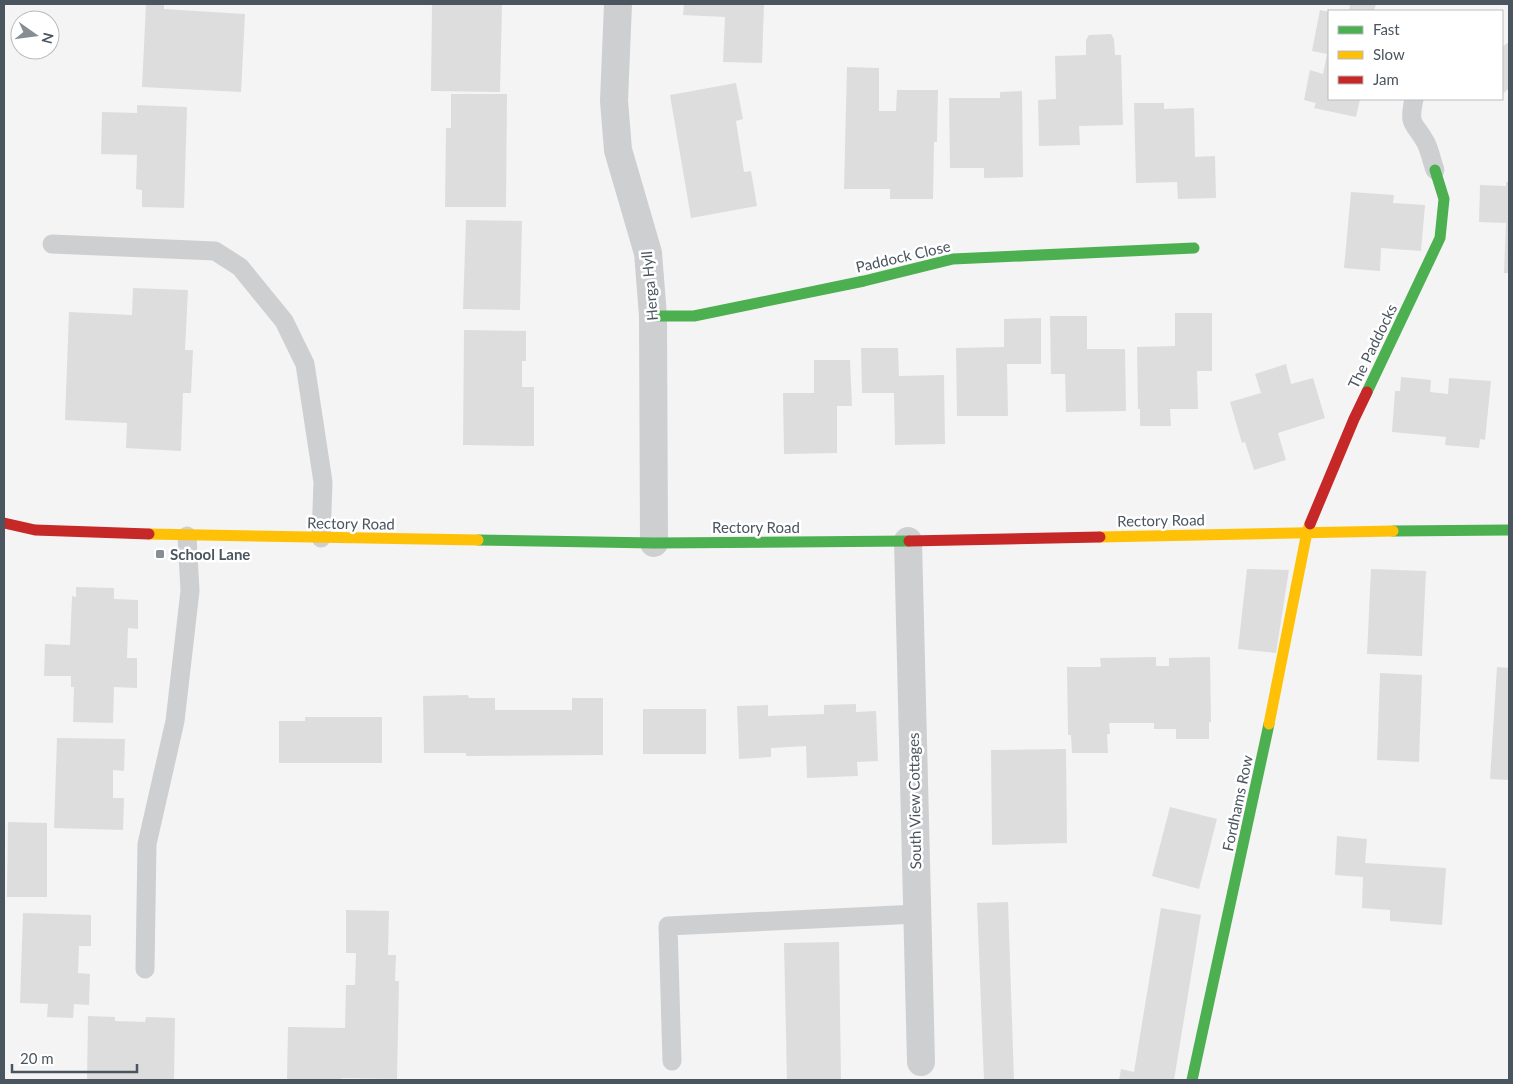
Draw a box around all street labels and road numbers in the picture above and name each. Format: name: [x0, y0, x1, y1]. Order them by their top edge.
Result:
street label: Paddock Close: [854, 236, 952, 276]
street label: Herga Hyll: [637, 251, 661, 321]
street label: The Paddocks: [1344, 301, 1400, 391]
street label: Rectory Road: [1117, 510, 1205, 530]
street label: Rectory Road: [307, 513, 395, 533]
street label: Rectory Road: [712, 518, 800, 536]
street label: South View Cottages: [904, 732, 924, 870]
street label: Fordhams Row: [1218, 753, 1256, 853]

